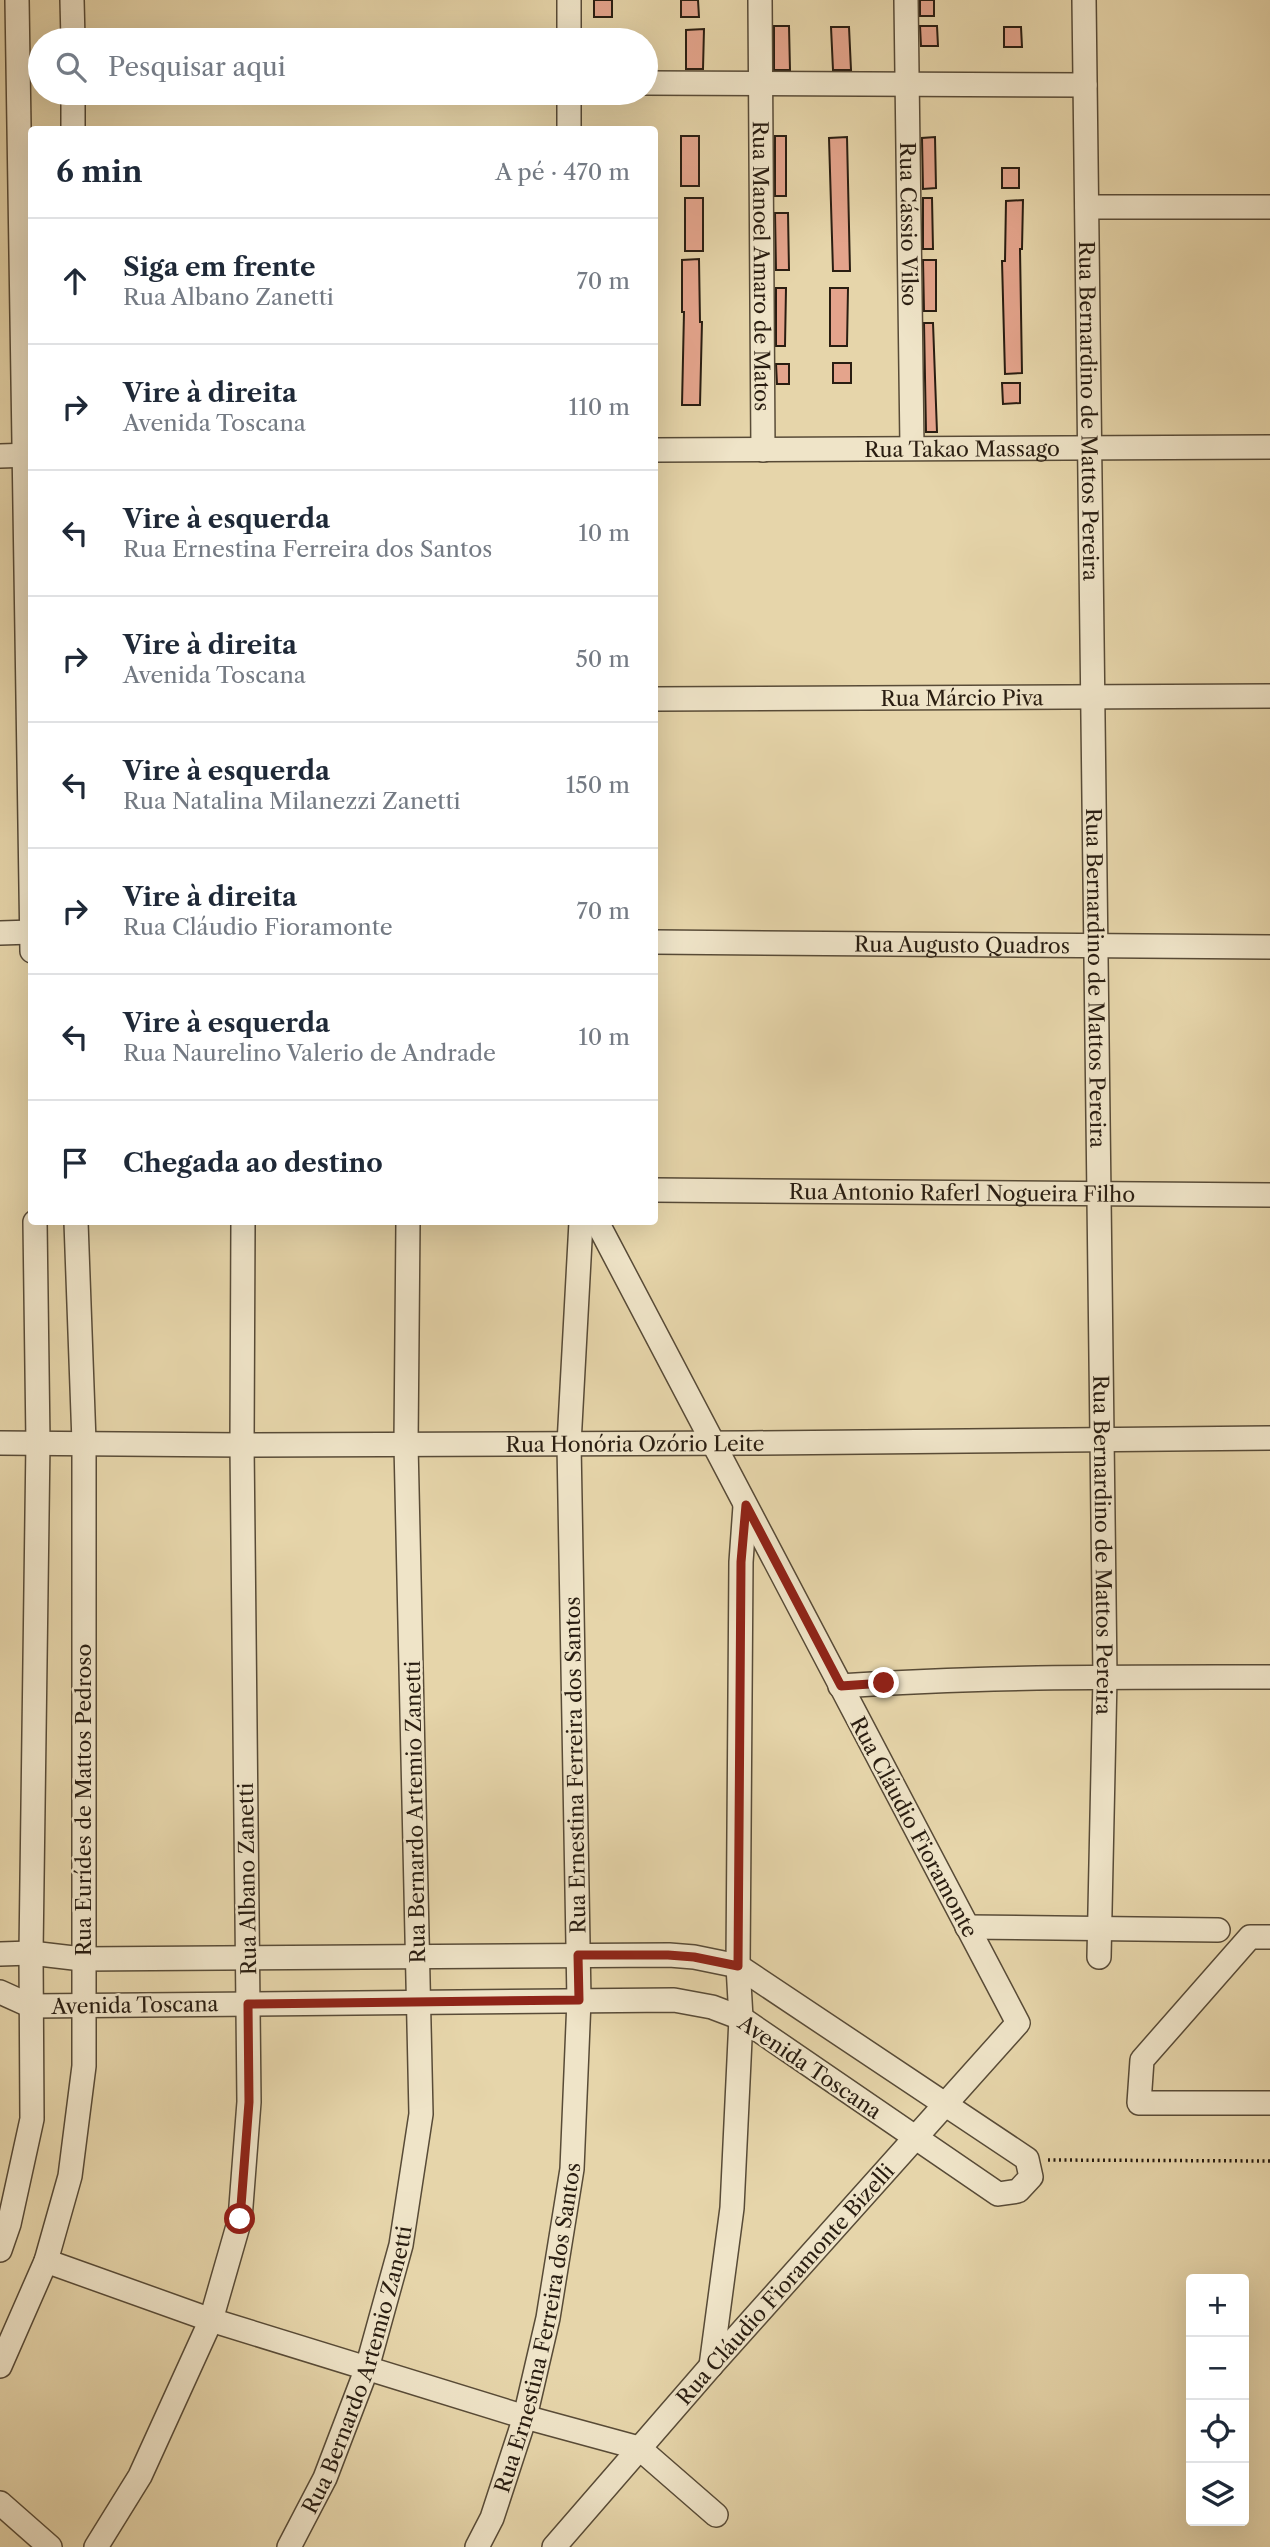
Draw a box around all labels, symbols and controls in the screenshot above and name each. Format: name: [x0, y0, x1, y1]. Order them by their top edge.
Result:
search box: [28, 28, 658, 105]
icon: search: [52, 48, 90, 86]
text: Pesquisar aqui: [108, 51, 286, 83]
street label: Rua Manoel Amaro de Matos: [748, 121, 775, 411]
street label: Rua Cássio Vilso: [895, 142, 923, 306]
text: 6 min: [56, 153, 143, 190]
text: A pé · 470 m: [495, 158, 630, 186]
street label: Rua Bernardino de Mattos Pereira: [1075, 241, 1104, 582]
text: Siga em frente: [123, 251, 316, 283]
icon: ahead: [56, 262, 94, 300]
text: 70 m: [577, 267, 630, 295]
text: Rua Albano Zanetti: [123, 283, 334, 311]
text: Vire à direita: [123, 377, 297, 409]
icon: right: [56, 388, 94, 426]
text: 110 m: [569, 393, 630, 421]
text: Avenida Toscana: [123, 409, 306, 437]
street label: Rua Takao Massago: [864, 436, 1060, 461]
text: Vire à esquerda: [123, 503, 330, 535]
icon: left: [56, 514, 94, 552]
text: 10 m: [578, 519, 630, 547]
text: Rua Ernestina Ferreira dos Santos: [123, 535, 492, 563]
text: Vire à direita: [123, 629, 297, 661]
icon: right: [56, 640, 94, 678]
text: 50 m: [575, 645, 630, 673]
text: Avenida Toscana: [123, 661, 306, 689]
street label: Rua Márcio Piva: [880, 685, 1045, 710]
text: Vire à esquerda: [123, 755, 330, 787]
icon: left: [56, 766, 94, 804]
text: 150 m: [566, 771, 630, 799]
text: Rua Natalina Milanezzi Zanetti: [123, 787, 461, 815]
street label: Rua Bernardino de Mattos Pereira: [1082, 808, 1111, 1149]
text: Vire à direita: [123, 881, 297, 913]
icon: right: [56, 892, 94, 930]
text: 70 m: [577, 897, 630, 925]
text: Rua Cláudio Fioramonte: [123, 913, 393, 941]
street label: Rua Augusto Quadros: [854, 931, 1070, 958]
text: Vire à esquerda: [123, 1007, 330, 1039]
icon: left: [56, 1018, 94, 1056]
text: 10 m: [578, 1023, 630, 1051]
text: Rua Naurelino Valerio de Andrade: [123, 1039, 496, 1067]
icon: arrive: [56, 1144, 94, 1182]
text: Chegada ao destino: [123, 1147, 383, 1179]
street label: Rua Antonio Raferl Nogueira Filho: [789, 1179, 1135, 1206]
street label: Rua Bernardino de Mattos Pereira: [1089, 1375, 1118, 1716]
street label: Rua Honória Ozório Leite: [506, 1430, 765, 1456]
street label: Rua Ernestina Ferreira dos Santos: [560, 1596, 590, 1934]
street label: Rua Eurídes de Mattos Pedroso: [71, 1644, 96, 1956]
street label: Rua Bernardo Artemio Zanetti: [400, 1661, 430, 1963]
route end: [868, 1667, 899, 1698]
street label: Rua Cláudio Fioramonte: [845, 1712, 983, 1942]
street label: Rua Albano Zanetti: [233, 1783, 261, 1975]
street label: Avenida Toscana: [50, 1991, 220, 2019]
street label: Avenida Toscana: [733, 2009, 887, 2125]
street label: Rua Cláudio Fioramonte Bizelli: [671, 2158, 899, 2410]
street label: Rua Ernestina Ferreira dos Santos: [489, 2162, 585, 2496]
route start: [224, 2203, 255, 2234]
street label: Rua Bernardo Artemio Zanetti: [296, 2224, 416, 2518]
map controls: [1186, 2274, 1249, 2526]
button: +: [1186, 2274, 1249, 2337]
button: −: [1186, 2337, 1249, 2400]
button: locate: [1186, 2400, 1249, 2463]
button: layers: [1186, 2463, 1249, 2526]

